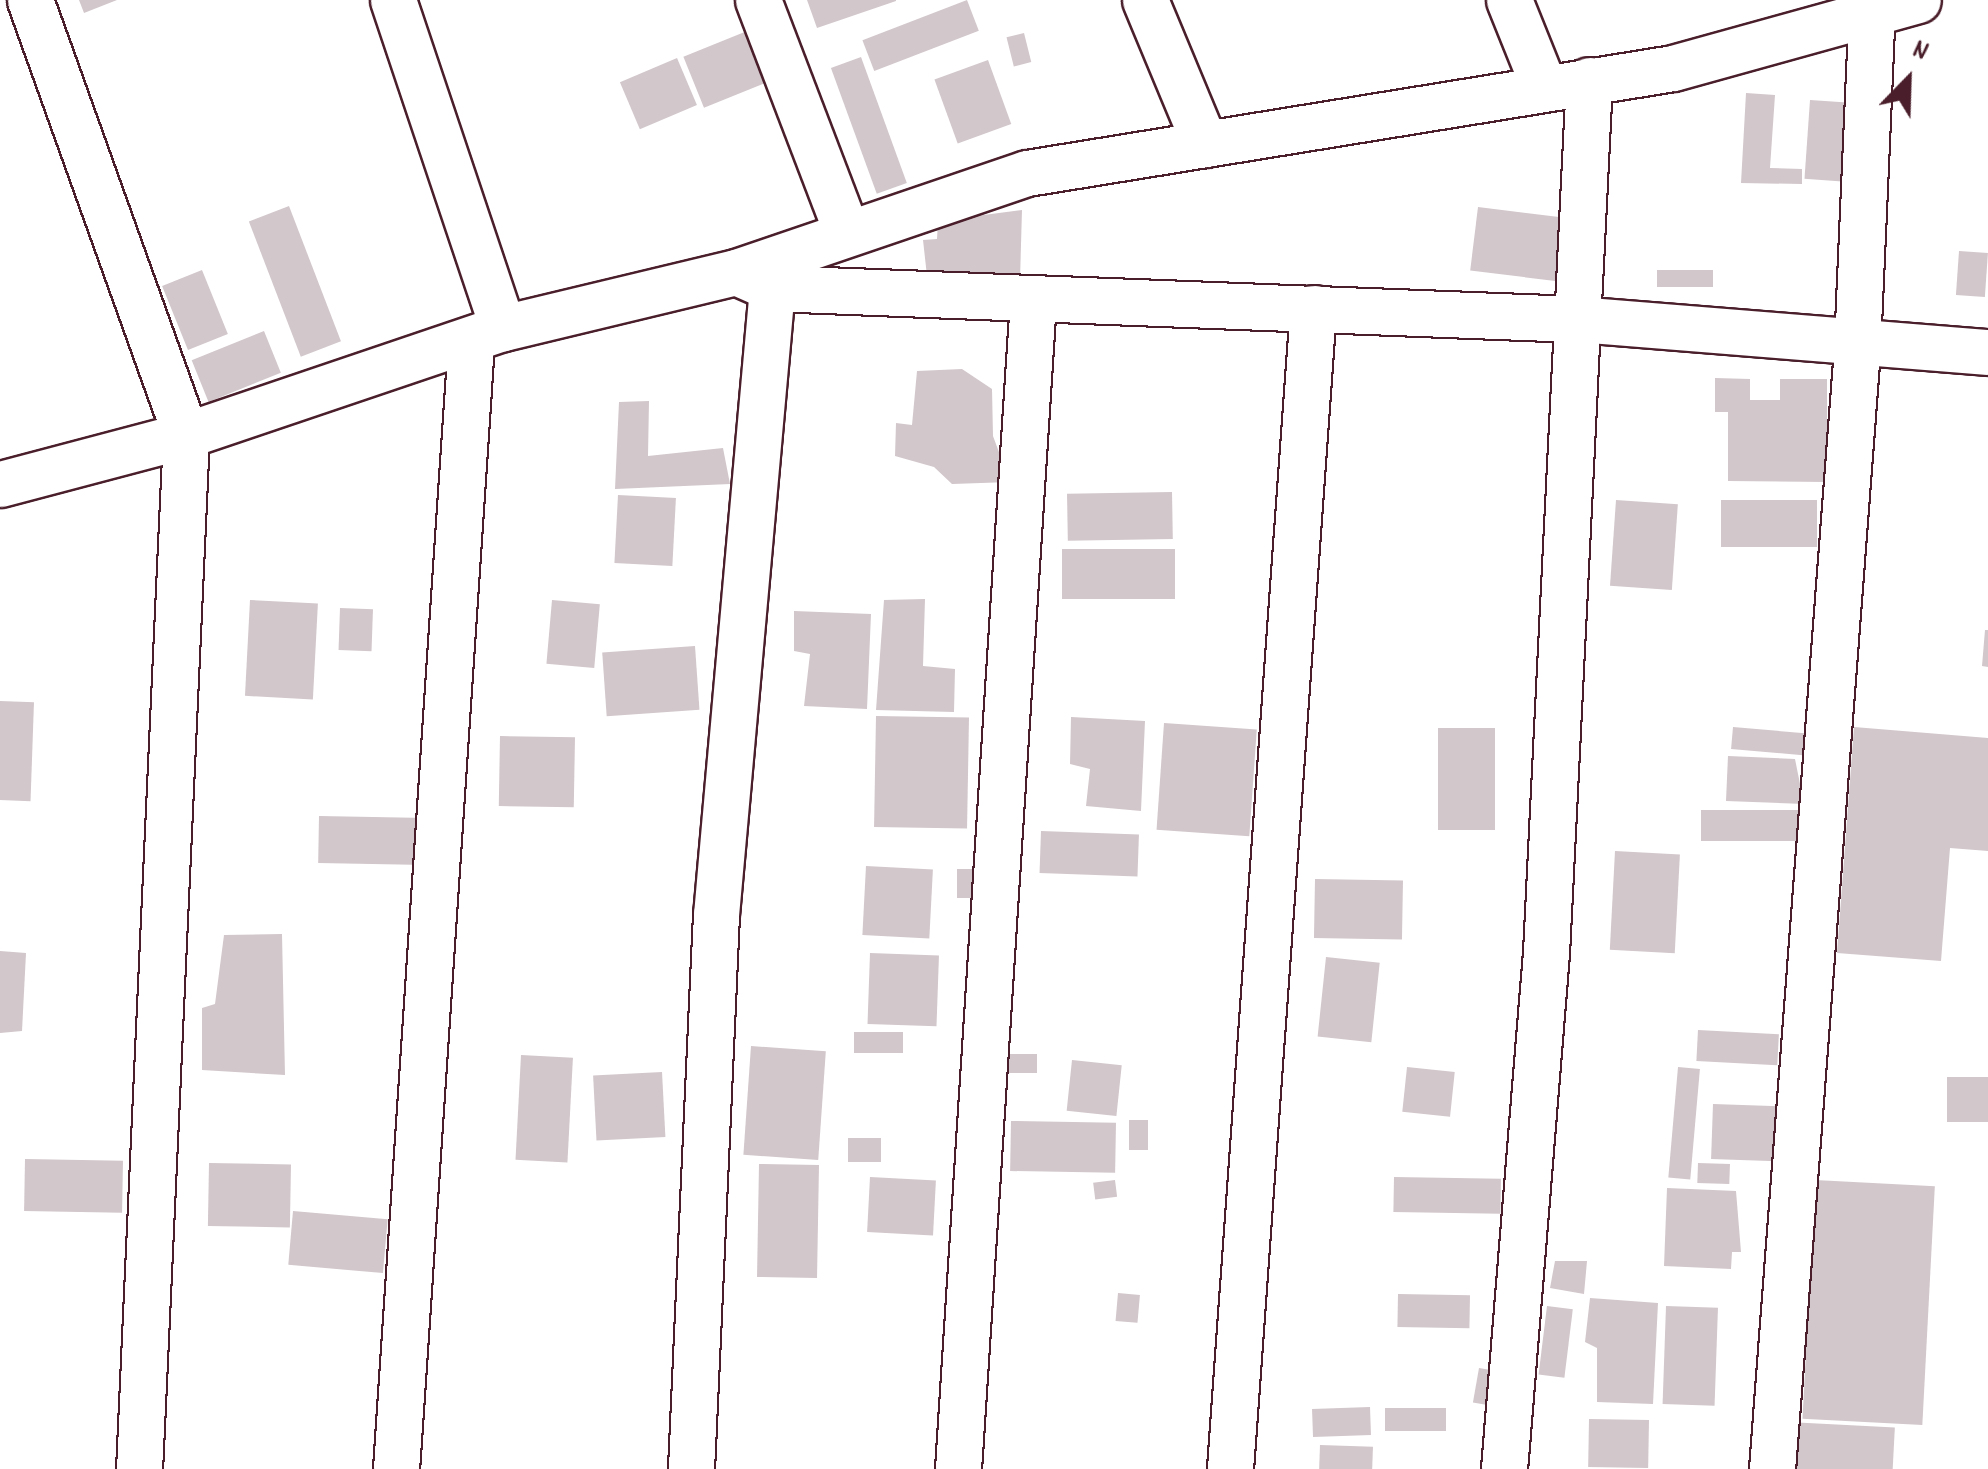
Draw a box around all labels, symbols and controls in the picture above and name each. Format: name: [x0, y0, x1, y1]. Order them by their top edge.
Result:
north arrow: [1858, 30, 1958, 130]
text: N: [1906, 31, 1934, 73]

